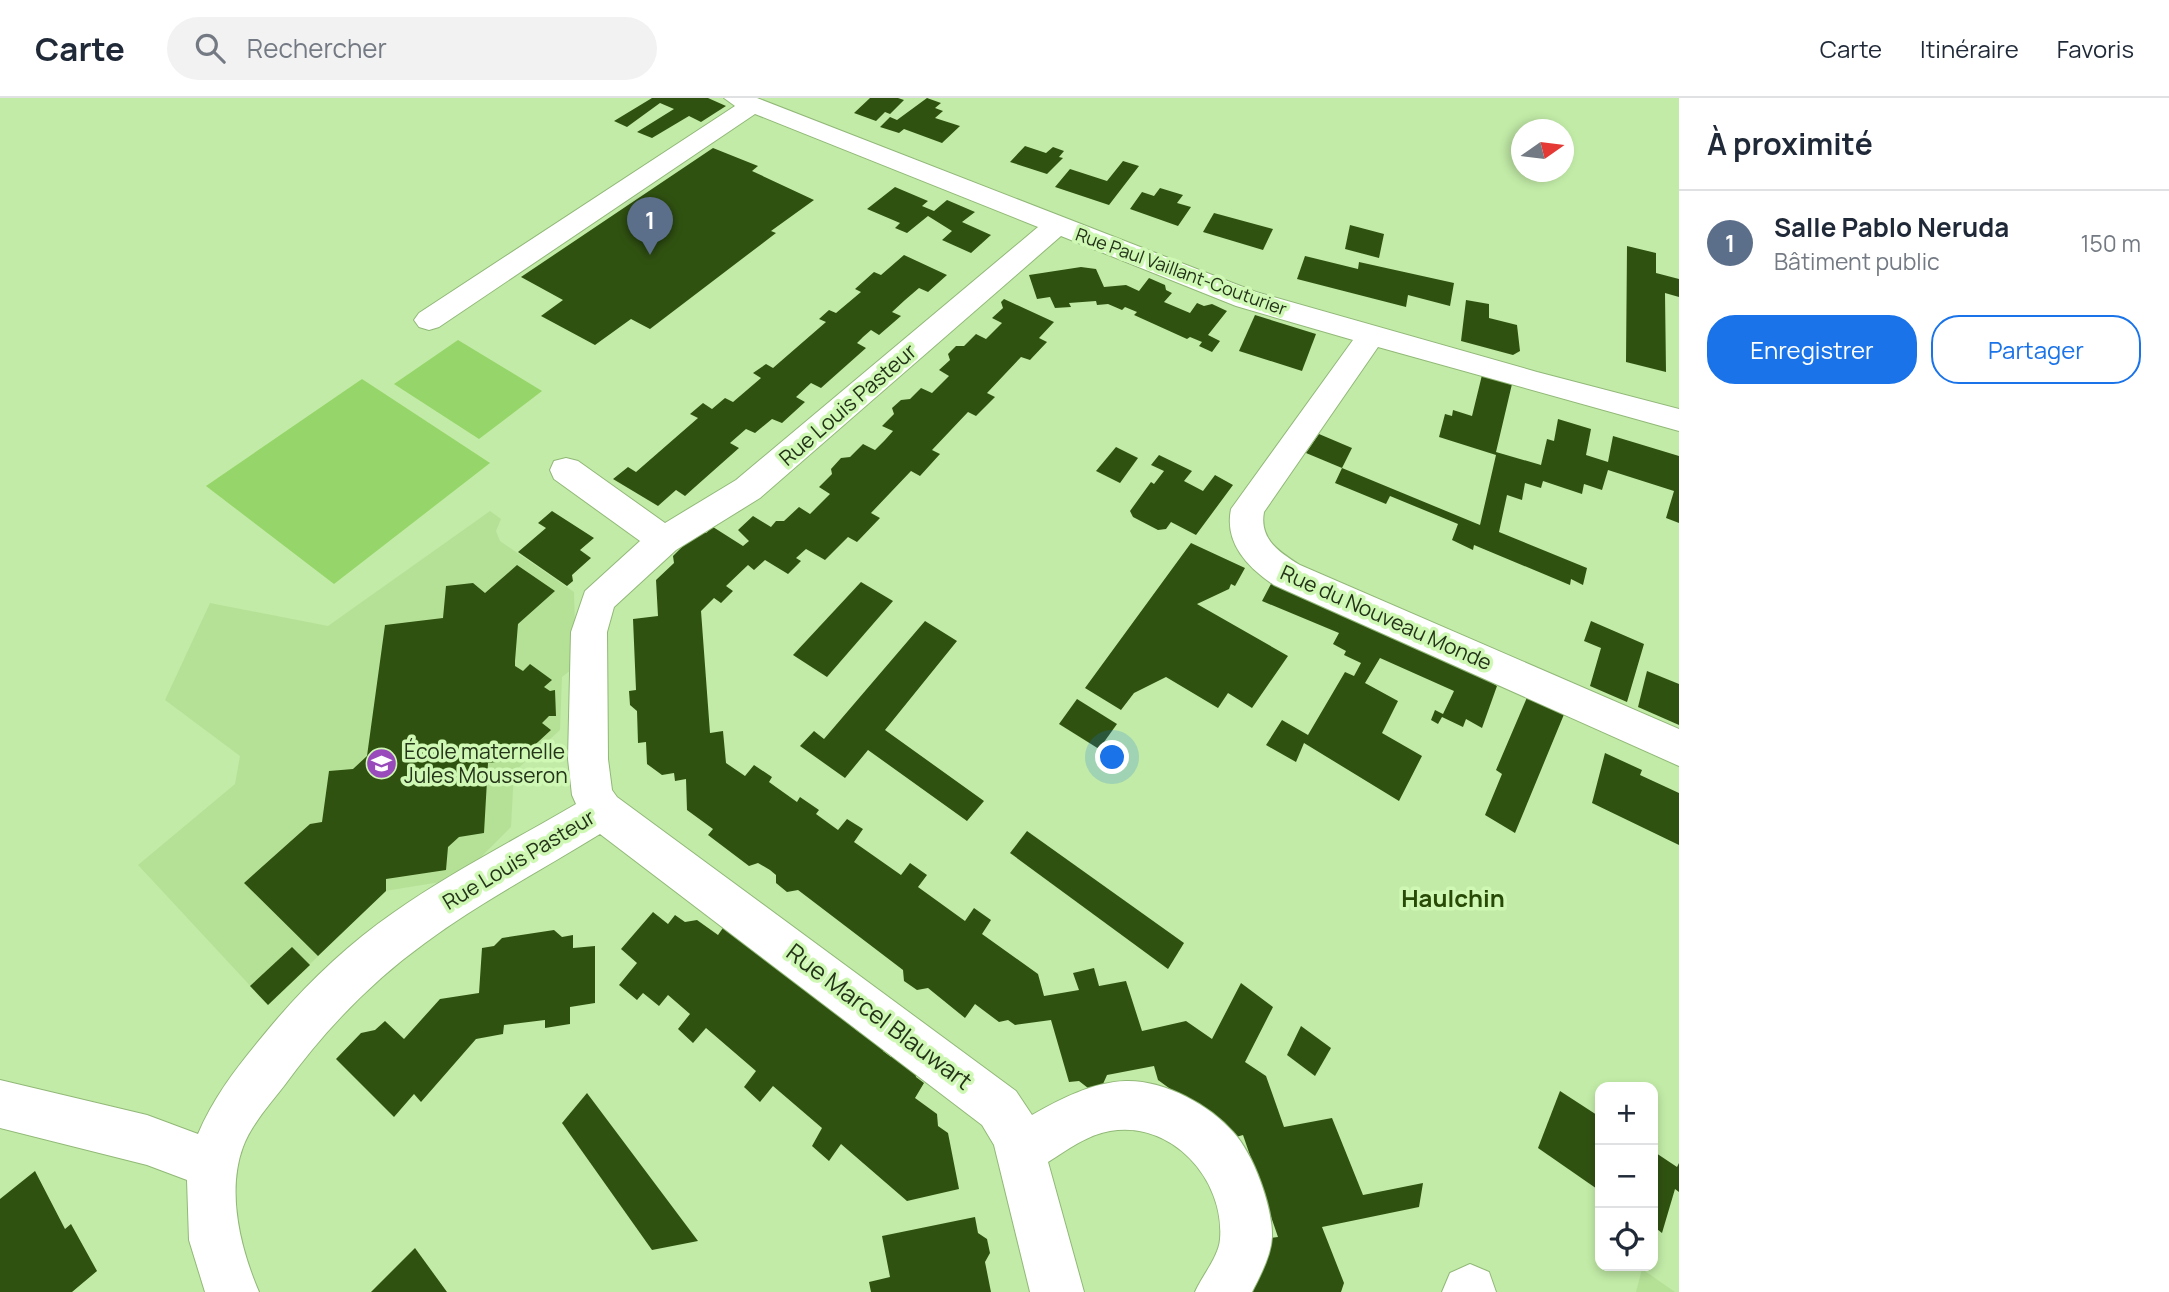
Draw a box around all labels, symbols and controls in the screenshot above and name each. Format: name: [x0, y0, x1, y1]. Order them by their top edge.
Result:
search box: [167, 17, 657, 80]
text: Carte: [35, 26, 125, 71]
icon: search: [191, 29, 229, 67]
text: Rechercher: [247, 30, 387, 66]
text: Carte: [1820, 32, 1882, 65]
text: Itinéraire: [1920, 32, 2019, 65]
text: Favoris: [2057, 32, 2134, 65]
north arrow: [1511, 119, 1574, 182]
text: À proximité: [1707, 123, 1873, 164]
pin: 1: [627, 197, 673, 255]
text: Salle Pablo Neruda: [1774, 209, 2009, 245]
street label: Rue Paul Vaillant-Couturier: [1072, 222, 1291, 321]
text: 1: [1725, 227, 1735, 259]
text: 150 m: [2081, 227, 2141, 259]
text: Bâtiment public: [1774, 245, 1940, 277]
button: Enregistrer: [1707, 315, 1917, 384]
button: Partager: [1931, 315, 2141, 384]
street label: Rue Louis Pasteur: [773, 337, 922, 472]
street label: Rue du Nouveau Monde: [1276, 558, 1496, 676]
place label: École maternelle Jules Mousseron: [404, 737, 568, 789]
your location: [1095, 740, 1129, 774]
school or university icon: École maternelle Jules Mousseron: [364, 747, 398, 781]
street label: Rue Louis Pasteur: [437, 802, 600, 916]
district label: Haulchin: [1401, 881, 1505, 914]
street label: Rue Marcel Blauwart: [780, 935, 980, 1097]
map controls: [1595, 1082, 1658, 1271]
button: +: [1595, 1082, 1658, 1145]
button: −: [1595, 1145, 1658, 1208]
button: locate: [1595, 1208, 1658, 1271]

